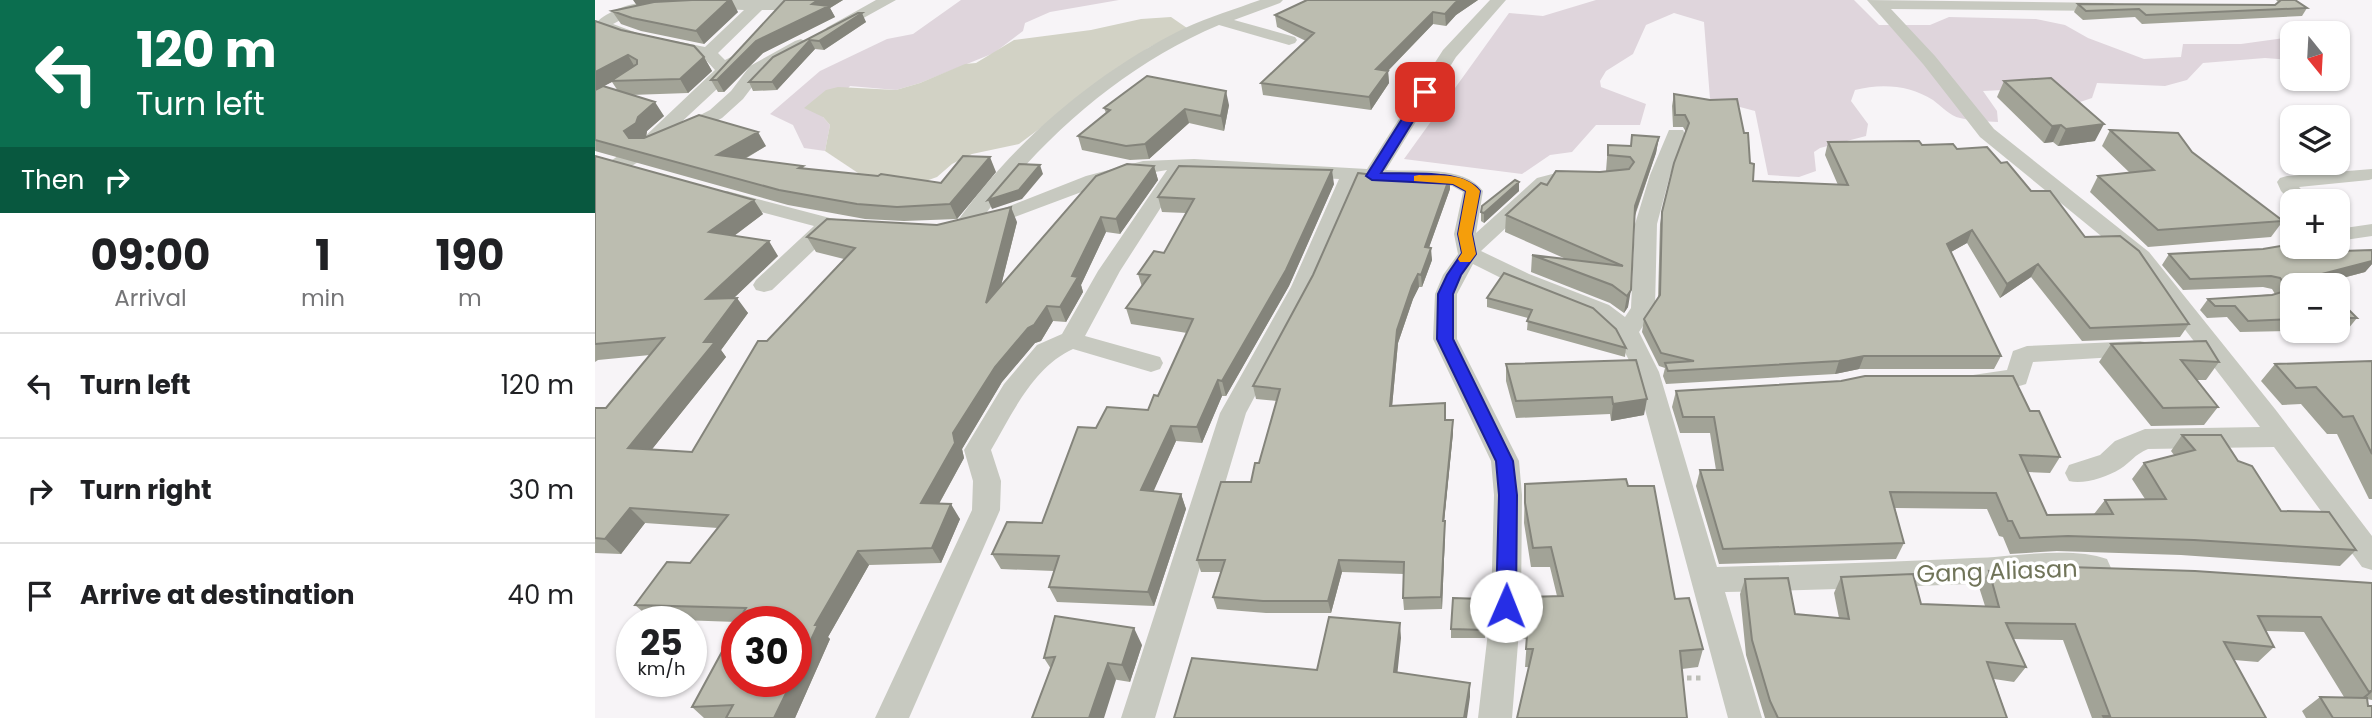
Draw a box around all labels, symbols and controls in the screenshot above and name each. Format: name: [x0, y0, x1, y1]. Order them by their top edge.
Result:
text: 120 m: [136, 16, 277, 84]
north arrow: [2280, 21, 2350, 91]
map controls: [2280, 21, 2350, 343]
icon: left: [21, 28, 112, 119]
pin: [1395, 62, 1455, 122]
icon: arrive: [1406, 73, 1444, 111]
text: Turn left: [136, 81, 265, 126]
button: layers: [2280, 105, 2350, 175]
icon: right: [98, 161, 136, 199]
text: Then: [21, 162, 84, 198]
button: +: [2280, 189, 2350, 259]
text: 09:00: [90, 226, 210, 285]
text: 1: [315, 226, 331, 285]
text: 190: [435, 226, 504, 285]
button: −: [2280, 273, 2350, 343]
text: Arrival: [114, 282, 187, 314]
text: min: [301, 282, 345, 314]
text: m: [458, 282, 482, 314]
icon: left: [21, 367, 59, 405]
text: Turn left: [80, 367, 191, 403]
text: 120 m: [501, 367, 574, 403]
icon: right: [21, 472, 59, 510]
text: Turn right: [80, 472, 212, 508]
text: 30 m: [509, 472, 574, 508]
street label: Gang Aliasan: [1916, 552, 2078, 590]
position arrow: [1469, 569, 1543, 643]
icon: arrive: [21, 577, 59, 615]
text: Arrive at destination: [80, 577, 355, 613]
text: 40 m: [508, 577, 574, 613]
speed limit sign: 30: [721, 606, 812, 697]
text: 25: [640, 618, 683, 667]
text: km/h: [638, 656, 685, 681]

